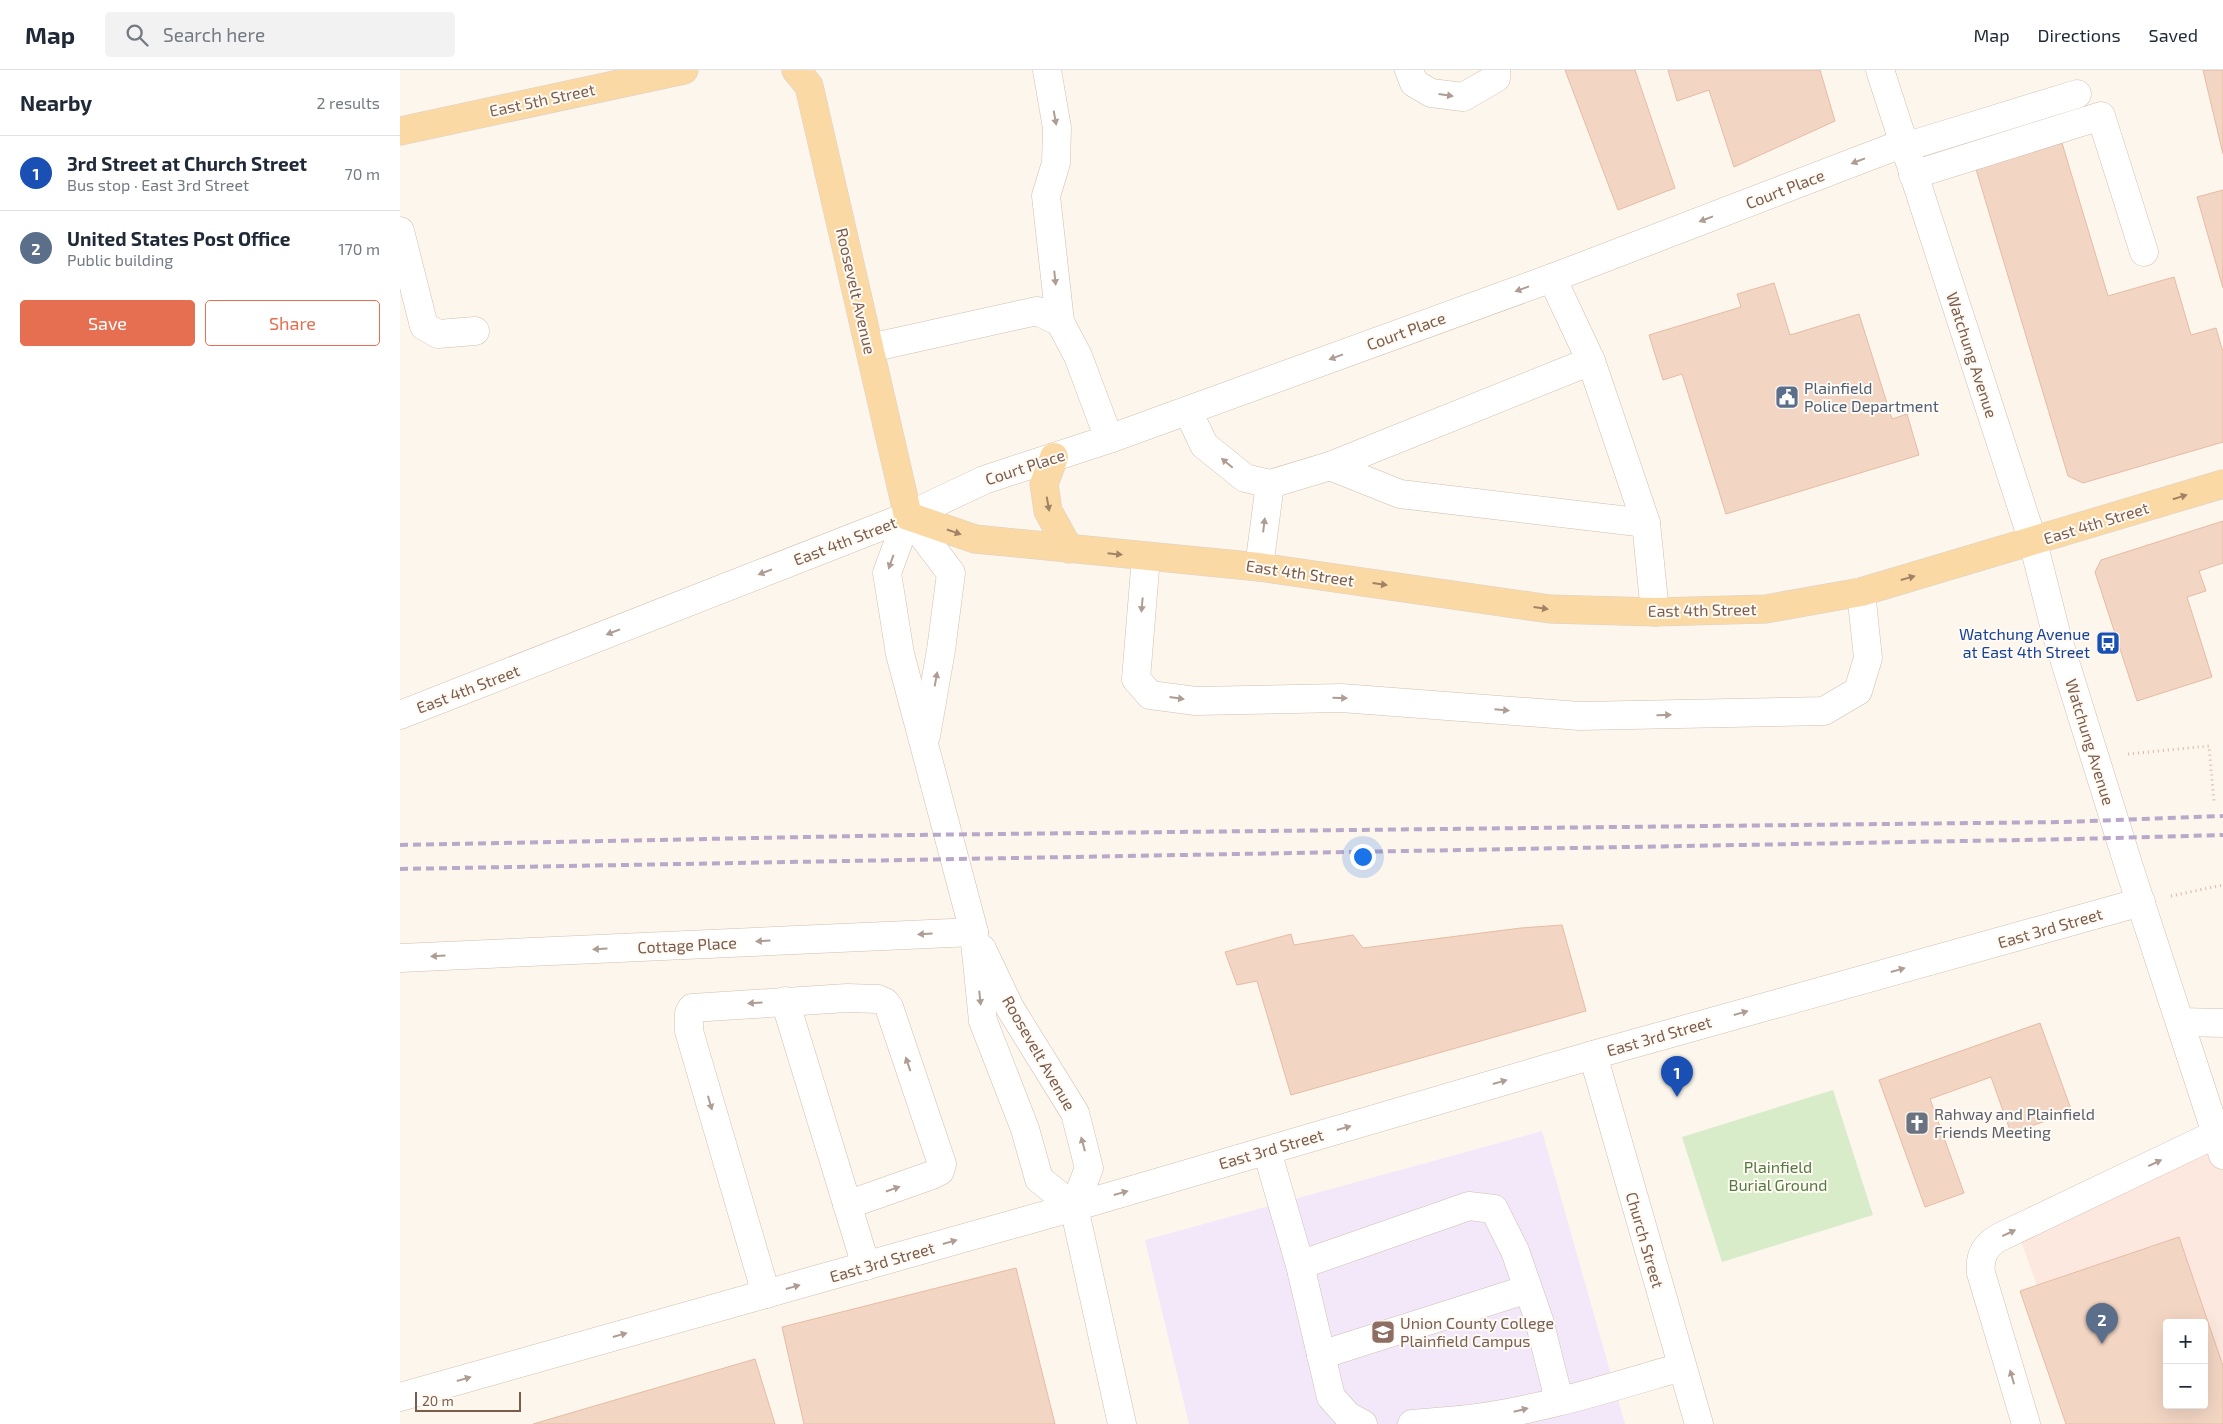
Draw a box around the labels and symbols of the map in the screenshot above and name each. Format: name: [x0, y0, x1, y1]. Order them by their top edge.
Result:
street label: East 5th Street: [487, 79, 596, 120]
one-way arrow: [1439, 91, 1455, 99]
one-way arrow: [1052, 110, 1060, 126]
one-way arrow: [1850, 157, 1865, 165]
street label: Court Place: [1743, 165, 1827, 212]
one-way arrow: [1699, 216, 1714, 223]
street label: Roosevelt Avenue: [833, 226, 880, 356]
one-way arrow: [1051, 271, 1059, 287]
one-way arrow: [1514, 285, 1529, 293]
street label: Watchung Avenue: [1943, 290, 2002, 420]
street label: Court Place: [1364, 307, 1448, 354]
one-way arrow: [1329, 354, 1344, 361]
place label: Plainfield Police Department: [1804, 378, 1939, 415]
public building icon: Plainfield Police Department: [1774, 384, 1800, 410]
street label: Court Place: [983, 445, 1067, 488]
one-way arrow: [1221, 458, 1234, 469]
one-way arrow: [2173, 493, 2188, 501]
one-way arrow: [1044, 497, 1052, 513]
street label: East 4th Street: [2041, 498, 2151, 548]
street label: East 4th Street: [791, 512, 899, 569]
one-way arrow: [1260, 517, 1268, 533]
one-way arrow: [947, 528, 962, 536]
one-way arrow: [1107, 550, 1123, 558]
one-way arrow: [887, 555, 895, 570]
street label: East 4th Street: [1245, 556, 1355, 589]
one-way arrow: [758, 569, 772, 577]
one-way arrow: [1901, 574, 1916, 582]
one-way arrow: [1373, 581, 1389, 589]
one-way arrow: [1138, 598, 1146, 614]
street label: East 4th Street: [1647, 599, 1757, 620]
one-way arrow: [1534, 604, 1550, 612]
place label: Watchung Avenue at East 4th Street: [1959, 624, 2090, 661]
one-way arrow: [606, 628, 621, 636]
bus stop icon: Watchung Avenue at East 4th Street: [2095, 630, 2121, 656]
street label: East 4th Street: [414, 660, 522, 717]
one-way arrow: [932, 671, 940, 687]
street label: Watchung Avenue: [2062, 676, 2119, 807]
one-way arrow: [1170, 694, 1186, 702]
one-way arrow: [1332, 694, 1348, 702]
one-way arrow: [1494, 706, 1510, 714]
one-way arrow: [1656, 711, 1672, 719]
your location: [1350, 844, 1376, 870]
street label: East 3rd Street: [1995, 904, 2104, 952]
one-way arrow: [917, 930, 933, 938]
street label: Cottage Place: [637, 932, 737, 957]
one-way arrow: [755, 938, 771, 946]
one-way arrow: [592, 945, 608, 953]
one-way arrow: [430, 953, 446, 961]
one-way arrow: [1890, 965, 1905, 973]
one-way arrow: [976, 990, 984, 1006]
street label: Roosevelt Avenue: [999, 992, 1080, 1113]
one-way arrow: [747, 999, 763, 1007]
one-way arrow: [1734, 1009, 1749, 1017]
street label: East 3rd Street: [1604, 1012, 1713, 1060]
one-way arrow: [904, 1056, 912, 1071]
pin: 1: [1661, 1056, 1693, 1097]
one-way arrow: [1493, 1078, 1508, 1086]
one-way arrow: [706, 1096, 714, 1111]
place label: Rahway and Plainfield Friends Meeting: [1934, 1104, 2095, 1141]
church icon: Rahway and Plainfield Friends Meeting: [1904, 1110, 1930, 1136]
one-way arrow: [1337, 1123, 1352, 1131]
street label: East 3rd Street: [1216, 1125, 1325, 1173]
one-way arrow: [1079, 1137, 1087, 1152]
park label: Plainfield Burial Ground: [1728, 1157, 1828, 1194]
one-way arrow: [2148, 1159, 2162, 1167]
one-way arrow: [886, 1184, 901, 1192]
one-way arrow: [1114, 1189, 1129, 1197]
street label: Church Street: [1623, 1190, 1668, 1290]
one-way arrow: [2001, 1229, 2016, 1237]
street label: East 3rd Street: [827, 1238, 936, 1286]
one-way arrow: [942, 1238, 957, 1246]
one-way arrow: [786, 1282, 801, 1290]
pin: 2: [2086, 1303, 2118, 1344]
place label: Union County College Plainfield Campus: [1400, 1313, 1554, 1350]
school or university icon: Union County College Plainfield Campus: [1370, 1319, 1396, 1345]
one-way arrow: [613, 1331, 628, 1339]
one-way arrow: [2008, 1370, 2016, 1385]
one-way arrow: [456, 1375, 471, 1383]
scale bar: [415, 1389, 521, 1412]
one-way arrow: [1514, 1406, 1529, 1414]

